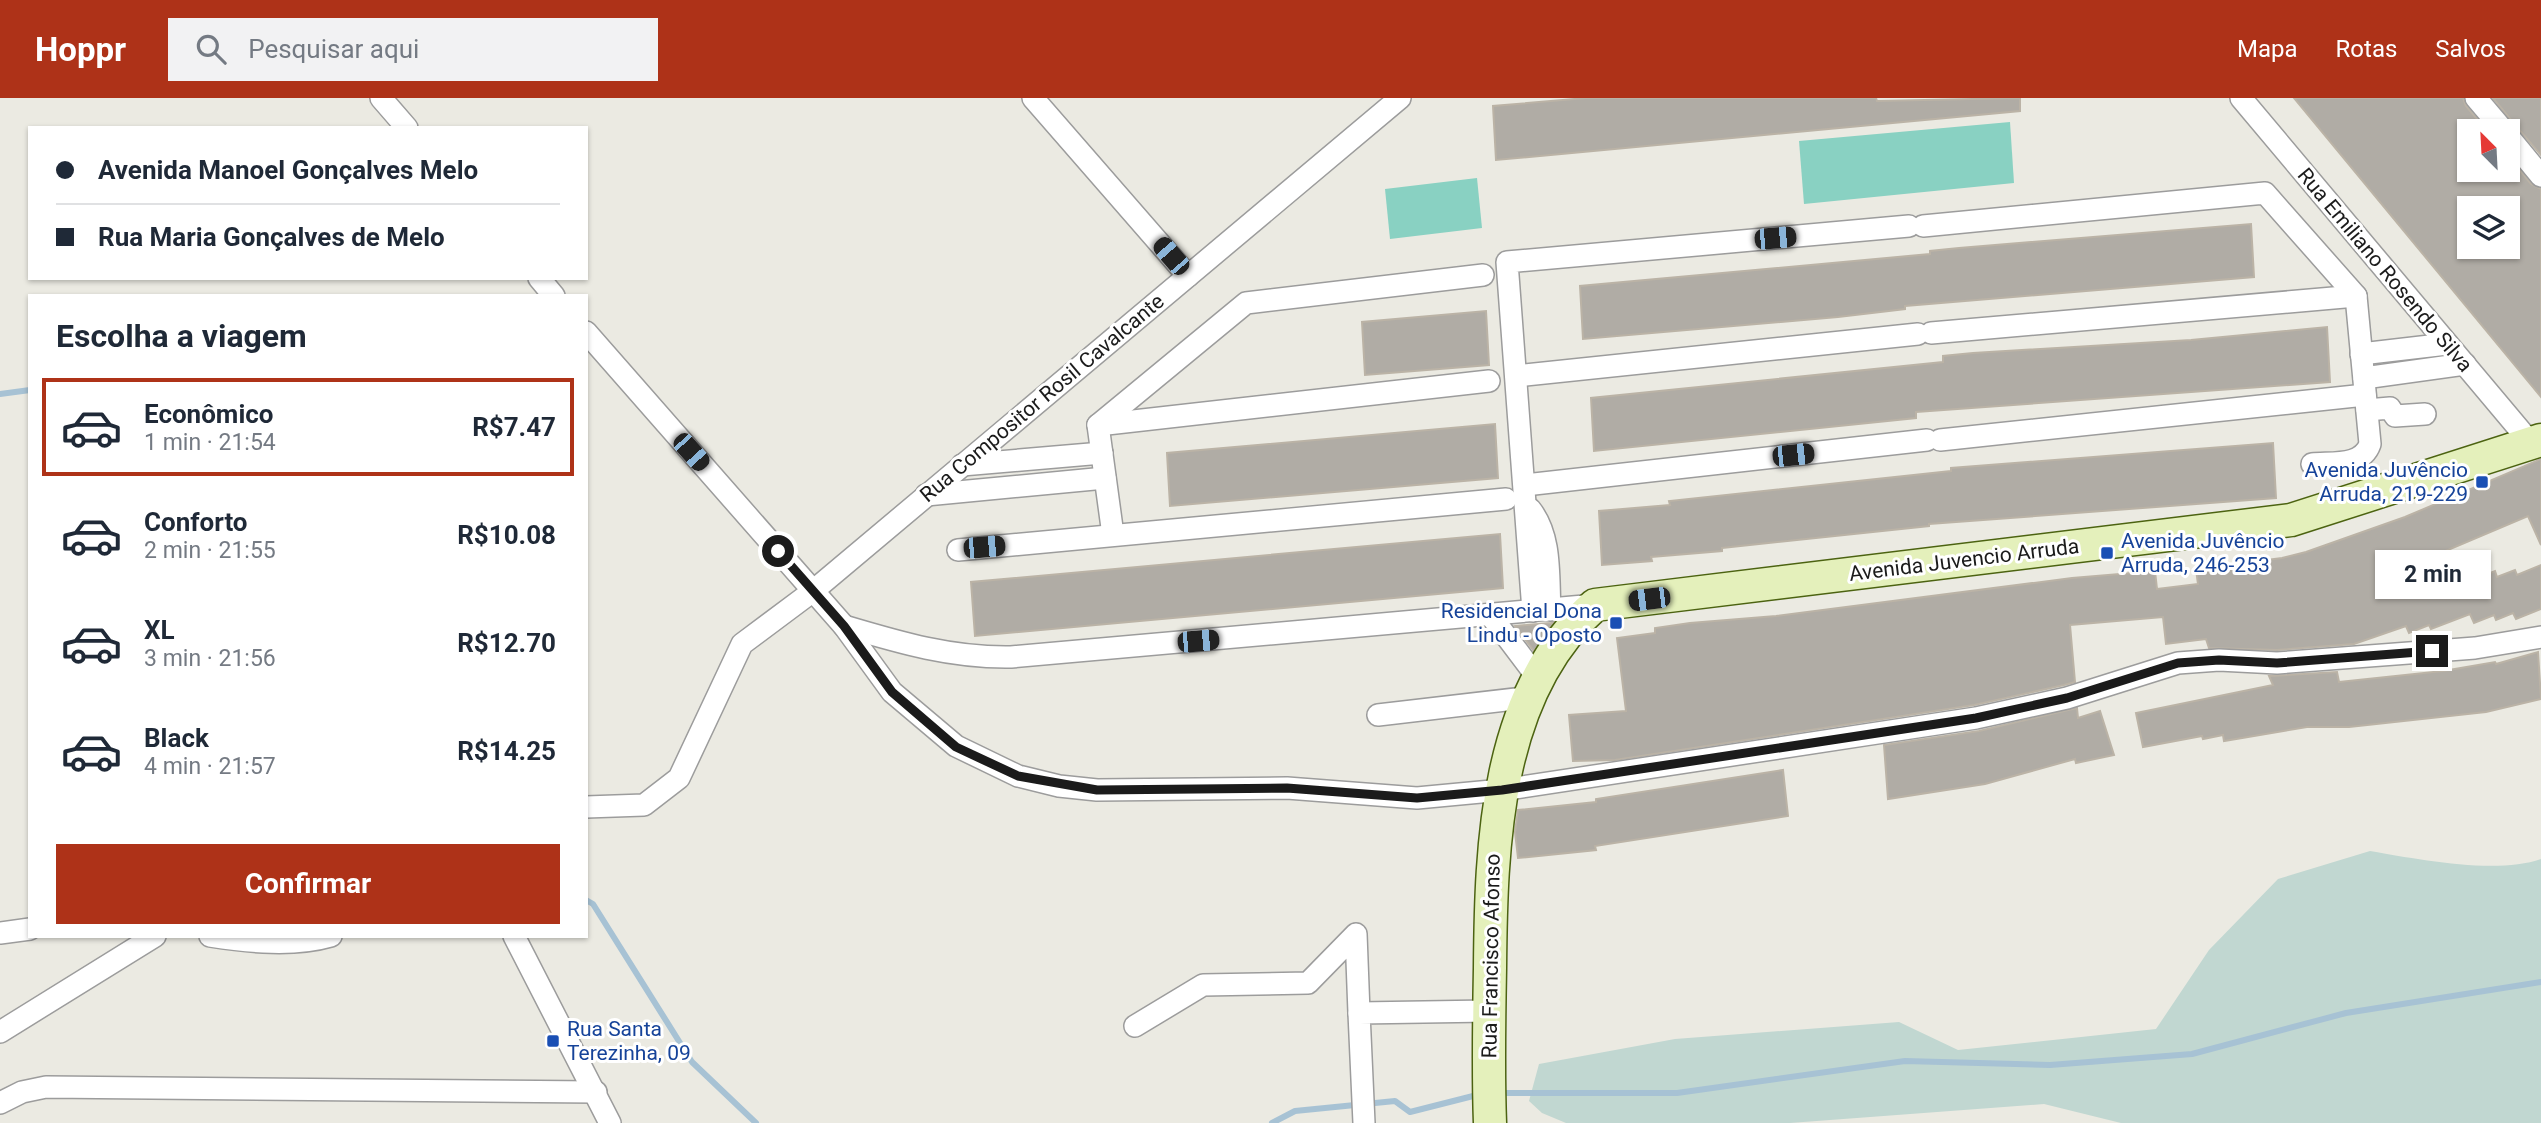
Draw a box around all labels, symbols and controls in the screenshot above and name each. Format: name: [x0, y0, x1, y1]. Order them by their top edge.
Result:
search box: [168, 18, 658, 81]
text: Hoppr: [35, 30, 126, 69]
icon: search: [192, 30, 230, 68]
text: Pesquisar aqui: [248, 34, 419, 64]
text: Mapa: [2237, 35, 2298, 63]
text: Rotas: [2336, 35, 2397, 63]
text: Salvos: [2435, 35, 2506, 63]
north arrow: [2457, 119, 2520, 182]
map controls: [2457, 119, 2520, 259]
text: Avenida Manoel Gonçalves Melo: [98, 155, 478, 185]
street label: Rua Emiliano Rosendo Silva: [2293, 163, 2477, 377]
button: layers: [2457, 196, 2520, 259]
text: Rua Maria Gonçalves de Melo: [98, 222, 445, 252]
car: [1754, 226, 1797, 250]
car: [1150, 233, 1193, 279]
street label: Rua Compositor Rosil Cavalcante: [915, 289, 1169, 507]
text: Escolha a viagem: [56, 317, 307, 355]
icon: car: [60, 396, 123, 459]
text: Econômico: [144, 399, 273, 429]
text: R$7.47: [472, 412, 556, 442]
text: 1 min · 21:54: [144, 429, 276, 456]
car: [670, 429, 713, 475]
car: [1772, 442, 1815, 468]
place label: Avenida Juvêncio Arruda, 219-229: [2304, 458, 2468, 506]
marker: Avenida Juvêncio Arruda, 219-229: [2474, 474, 2490, 490]
icon: car: [60, 504, 123, 567]
text: Conforto: [144, 507, 248, 537]
text: R$10.08: [457, 520, 556, 550]
place label: Avenida Juvêncio Arruda, 246-253: [2121, 529, 2285, 577]
street label: Avenida Juvencio Arruda: [1848, 534, 2080, 586]
route start: [762, 535, 794, 567]
car: [963, 535, 1006, 559]
text: 2 min · 21:55: [144, 537, 276, 564]
marker: Avenida Juvêncio Arruda, 246-253: [2099, 545, 2115, 561]
callout: 2 min: [2374, 550, 2490, 598]
text: 2 min: [2404, 561, 2462, 588]
car: [1627, 586, 1672, 612]
place label: Residencial Dona Lindu - Oposto: [1441, 599, 1602, 647]
icon: car: [60, 612, 123, 675]
text: XL: [144, 615, 175, 645]
marker: Residencial Dona Lindu - Oposto: [1608, 615, 1624, 631]
text: R$12.70: [457, 628, 556, 658]
car: [1177, 629, 1220, 653]
route end: [2416, 635, 2448, 667]
text: 3 min · 21:56: [144, 645, 276, 672]
icon: car: [60, 720, 123, 783]
text: Black: [144, 723, 209, 753]
text: R$14.25: [457, 736, 556, 766]
text: 4 min · 21:57: [144, 753, 276, 780]
button: Confirmar: [56, 844, 560, 924]
street label: Rua Francisco Afonso: [1477, 853, 1505, 1059]
place label: Rua Santa Terezinha, 09: [567, 1017, 691, 1065]
marker: Rua Santa Terezinha, 09: [545, 1033, 561, 1049]

